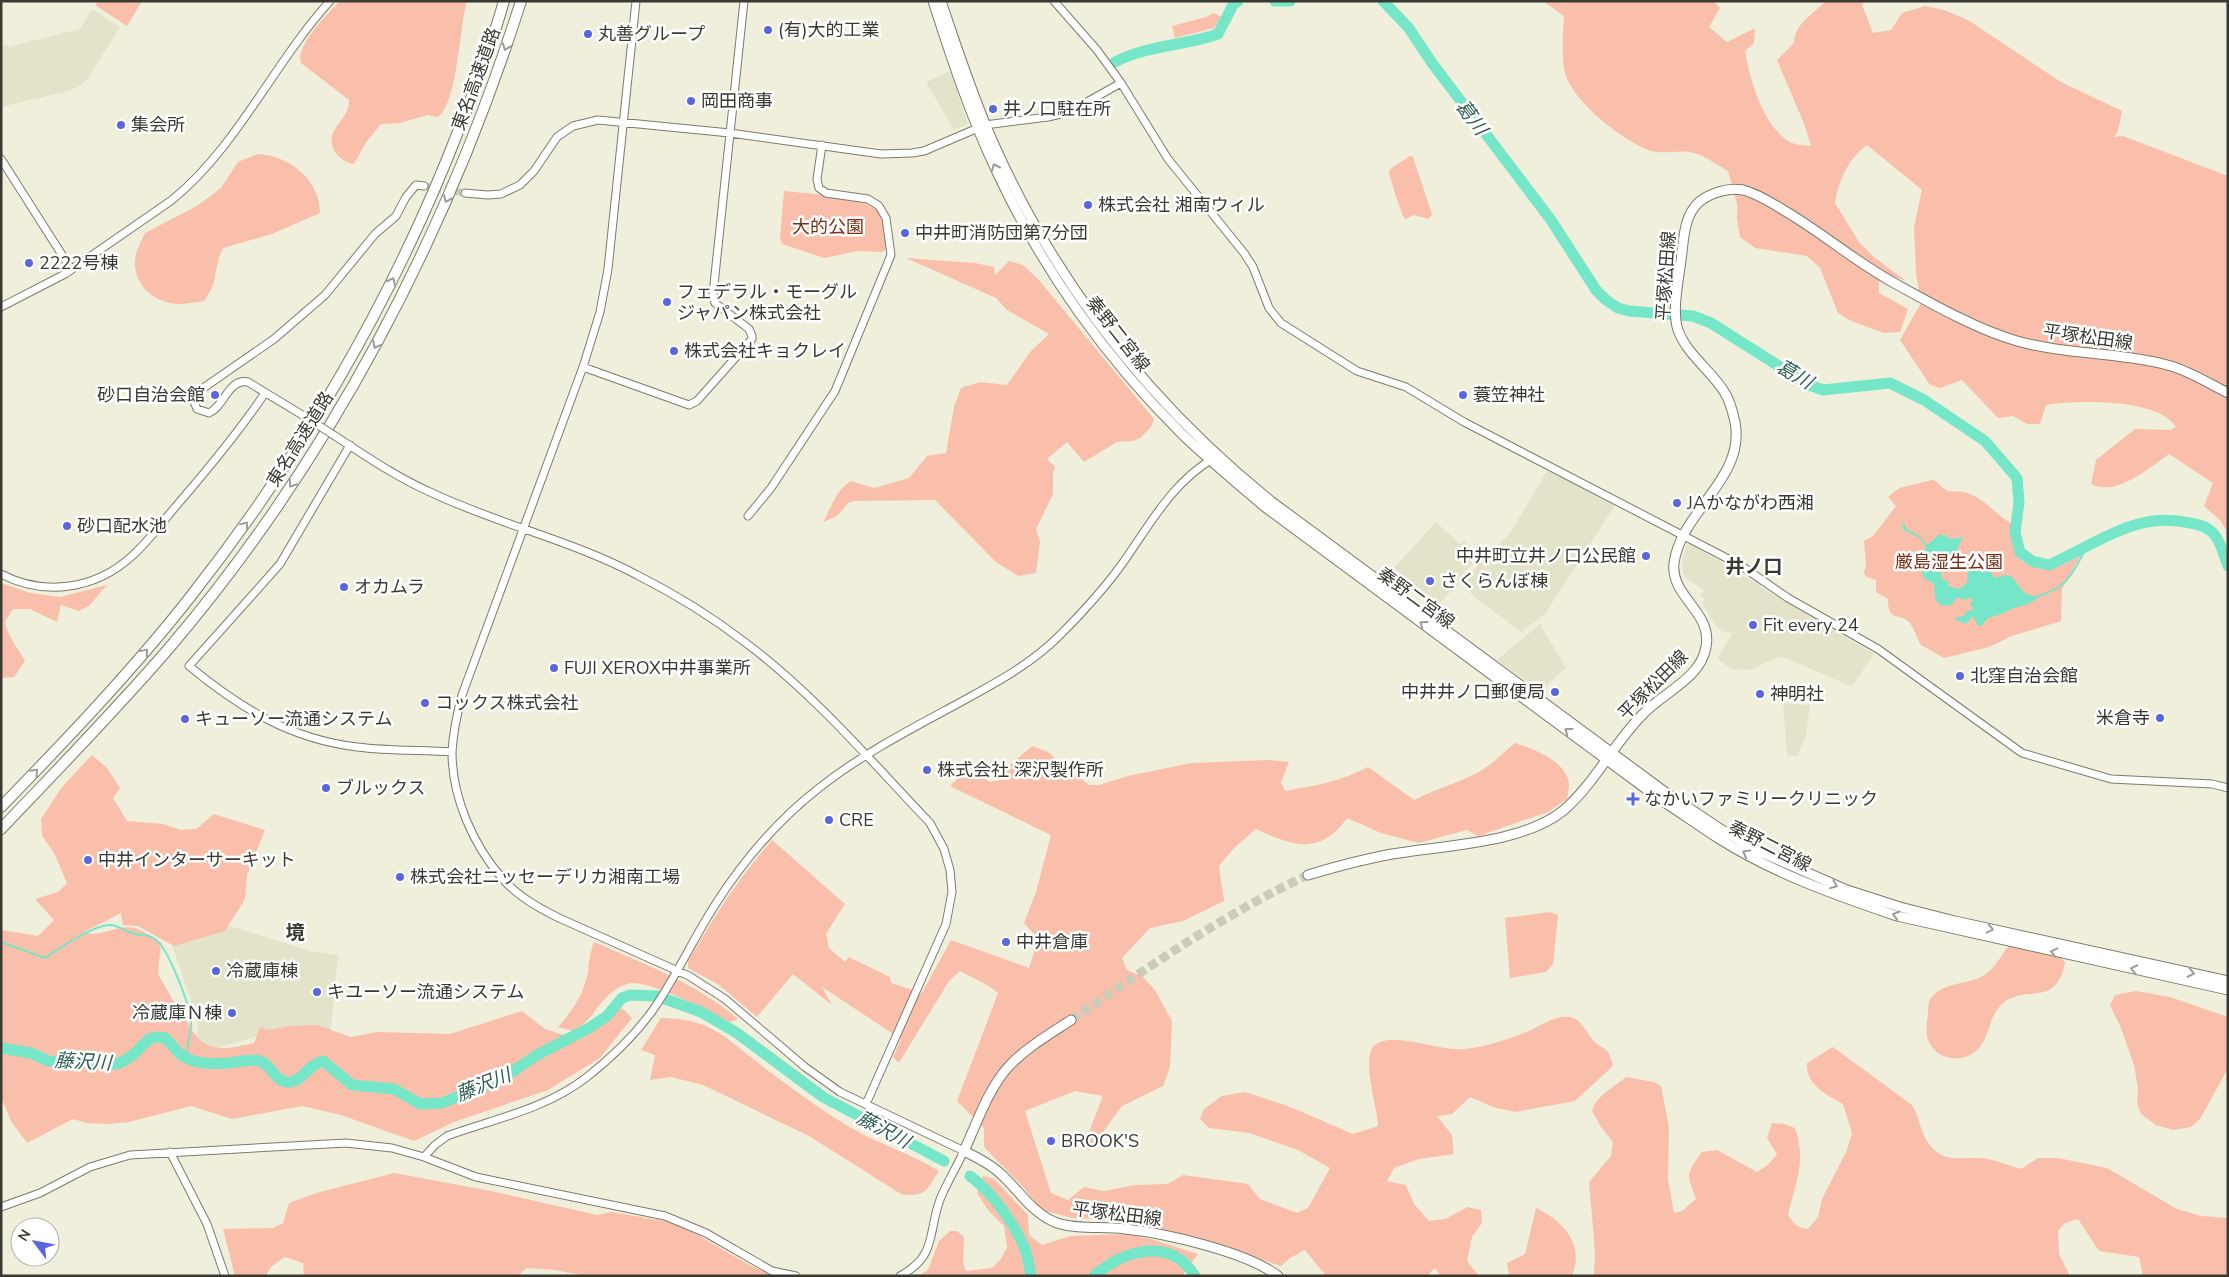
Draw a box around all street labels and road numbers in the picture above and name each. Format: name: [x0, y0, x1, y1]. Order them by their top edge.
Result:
street label: 東名高速道路: [446, 24, 506, 134]
street label: 平塚松田線: [1651, 230, 1681, 322]
street label: 秦野二宮線: [1081, 291, 1155, 377]
street label: 平塚松田線: [2042, 319, 2134, 355]
street label: 東名高速道路: [261, 387, 339, 491]
street label: 秦野二宮線: [1373, 562, 1459, 634]
street label: 平塚松田線: [1613, 645, 1693, 725]
street label: 秦野二宮線: [1724, 815, 1816, 877]
street label: 平塚松田線: [1071, 1197, 1163, 1231]

